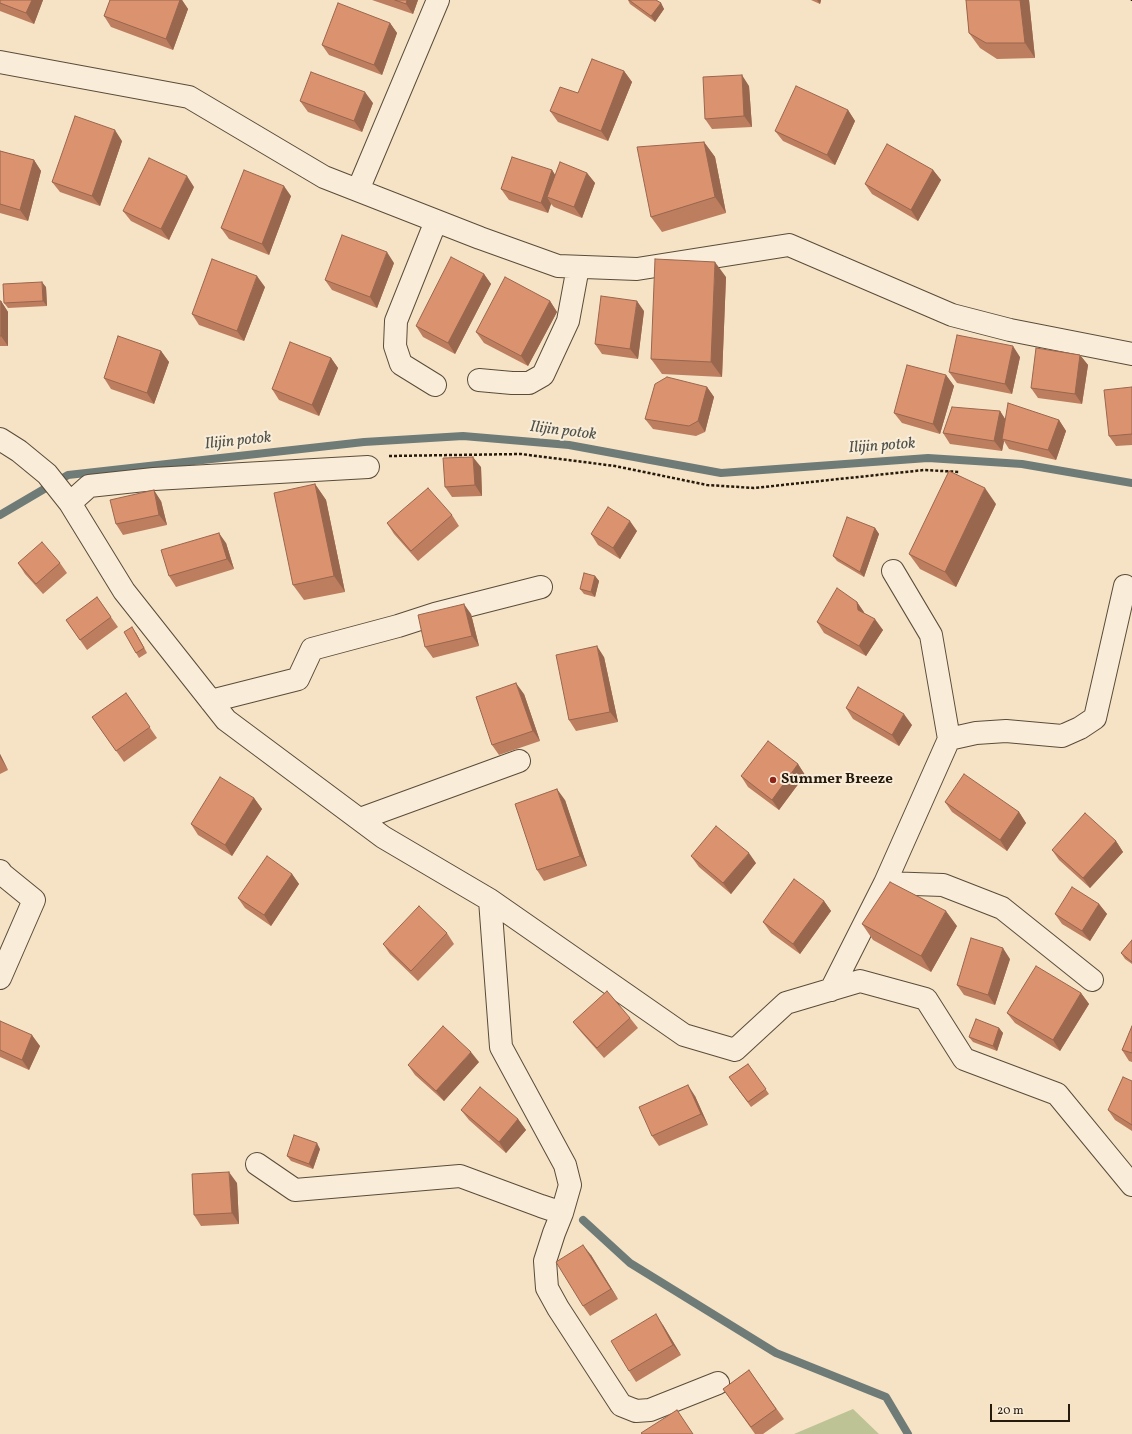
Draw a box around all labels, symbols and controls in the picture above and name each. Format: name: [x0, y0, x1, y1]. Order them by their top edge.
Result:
water label: Ilijin potok: [529, 418, 597, 446]
water label: Ilijin potok: [204, 429, 272, 455]
water label: Ilijin potok: [848, 435, 916, 459]
place label: Summer Breeze: [781, 771, 893, 789]
marker: Summer Breeze: [768, 775, 778, 785]
scale bar: [992, 1396, 1072, 1422]
text: 20 m: [997, 1403, 1024, 1419]

